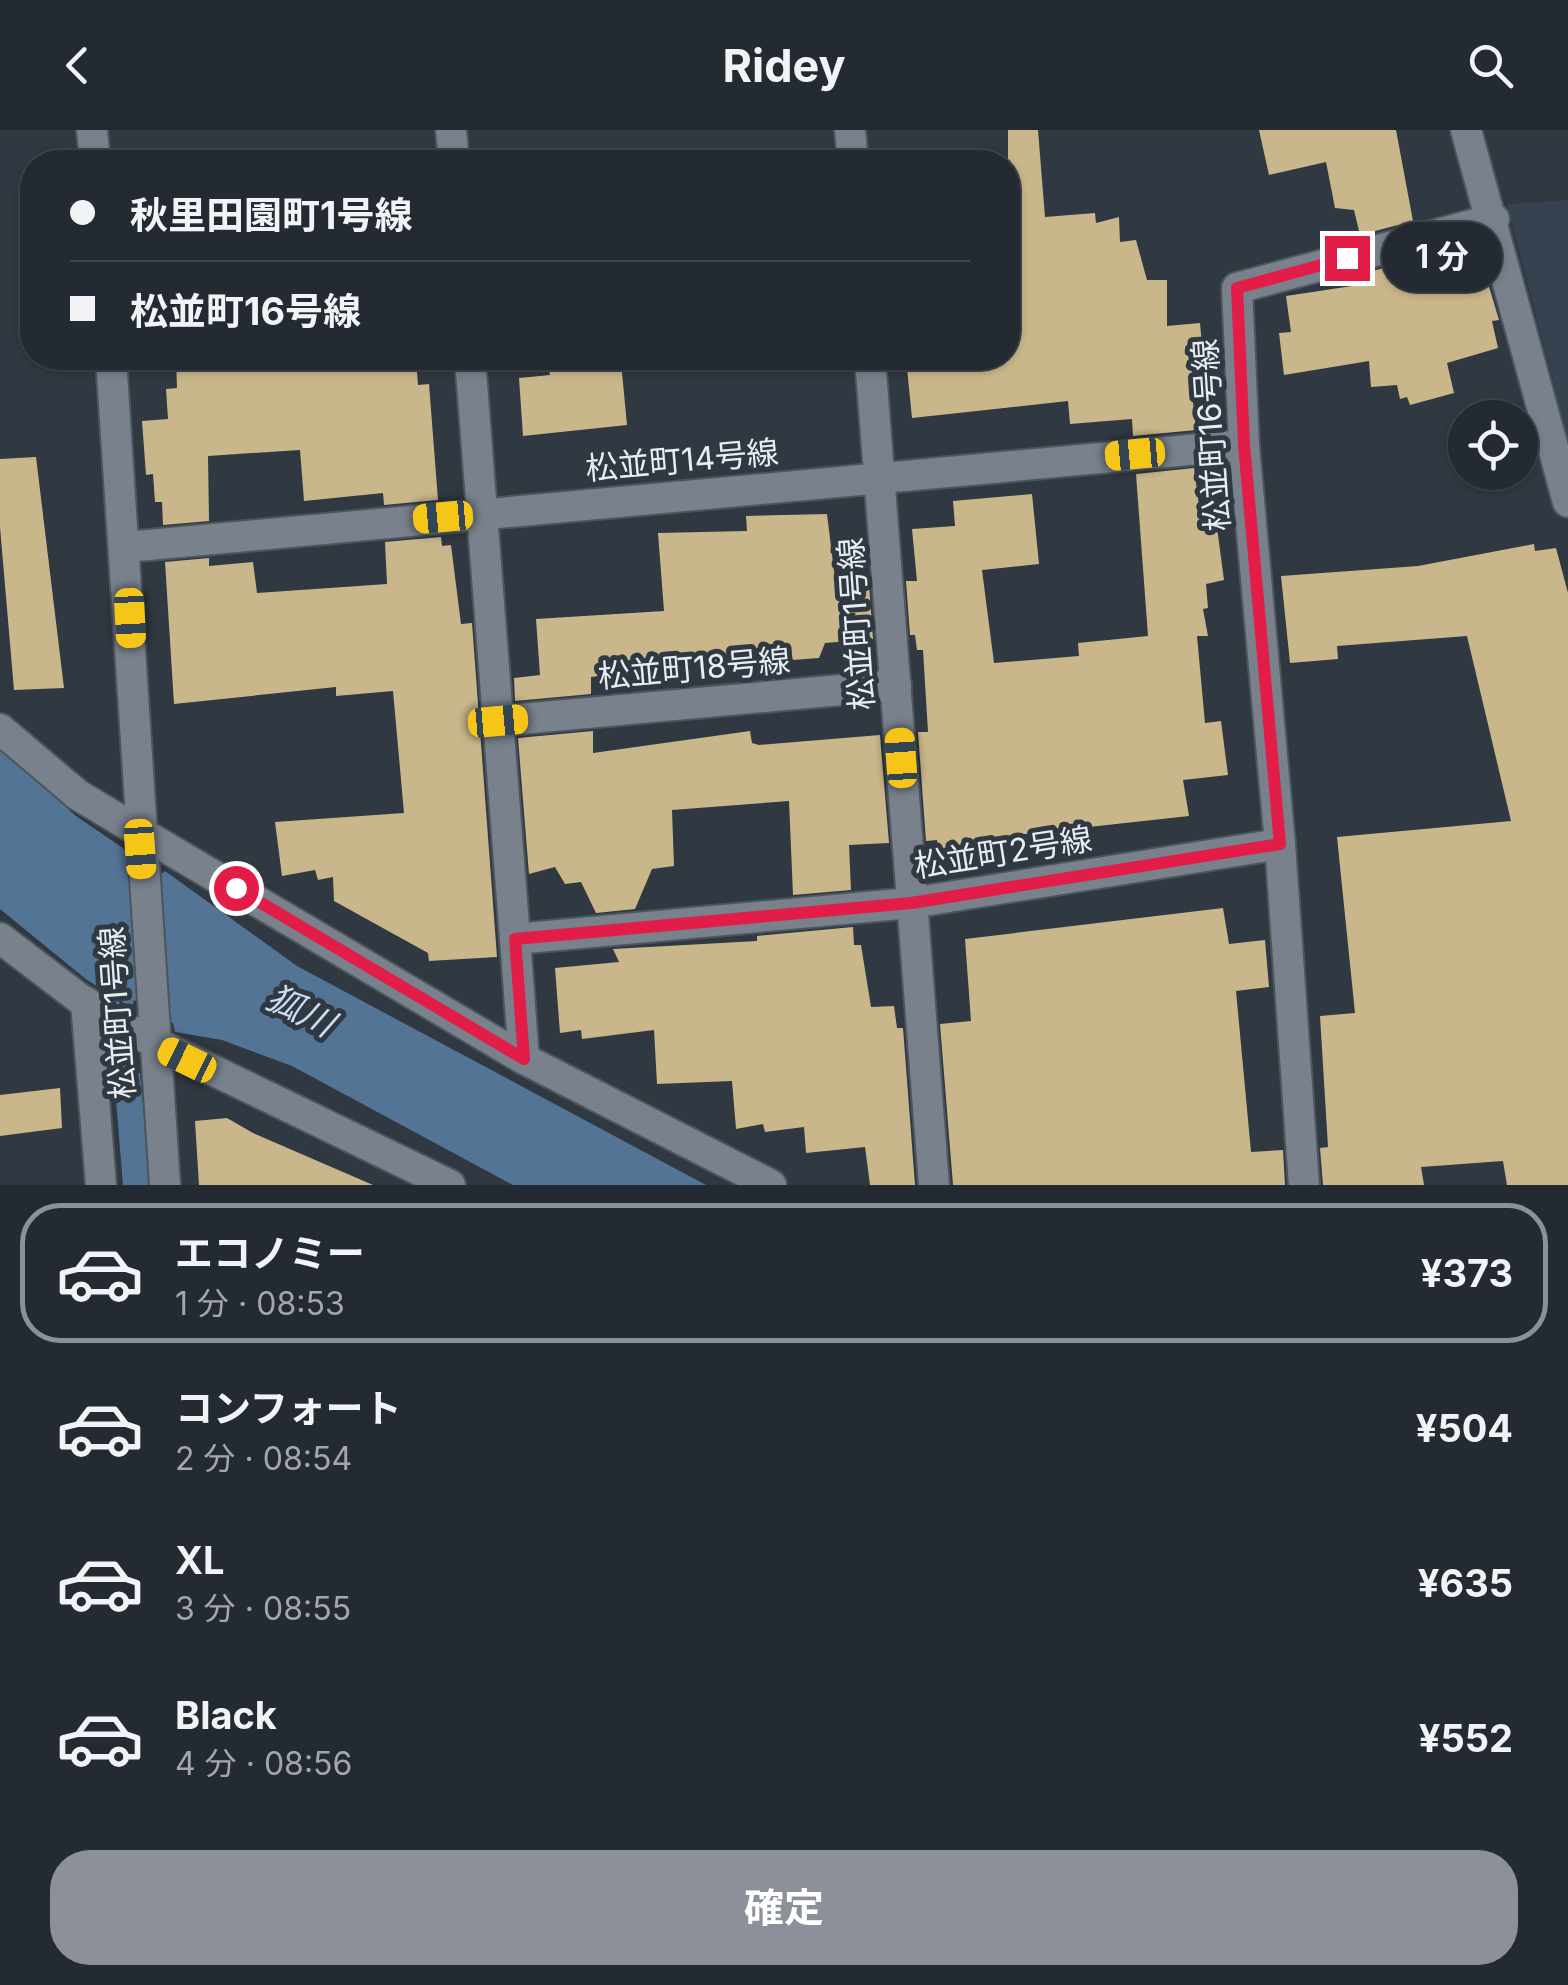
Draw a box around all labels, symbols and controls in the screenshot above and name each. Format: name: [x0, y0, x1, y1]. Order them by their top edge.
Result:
icon: back: [50, 38, 105, 93]
text: Ridey: [722, 38, 846, 93]
icon: search: [1463, 38, 1518, 93]
text: 秋里田園町1号線: [130, 192, 412, 238]
callout: 1 分: [1382, 223, 1502, 293]
route end: [1325, 236, 1370, 281]
text: 1 分: [1415, 237, 1469, 276]
text: 松並町16号線: [130, 288, 361, 334]
street label: 松並町16号線: [1185, 337, 1237, 533]
map controls: [1448, 400, 1538, 490]
button: locate: [1448, 400, 1538, 490]
street label: 松並町14号線: [584, 432, 780, 488]
car: [1104, 436, 1166, 472]
car: [412, 499, 474, 535]
street label: 松並町1号線: [831, 536, 881, 712]
car: [113, 587, 147, 649]
street label: 松並町18号線: [596, 640, 792, 696]
car: [467, 703, 529, 739]
car: [884, 727, 918, 789]
car: [123, 818, 157, 880]
street label: 松並町2号線: [911, 819, 1095, 885]
route start: [214, 866, 259, 911]
street label: 松並町1号線: [92, 925, 142, 1101]
water label: 狐川: [260, 975, 345, 1046]
car: [153, 1033, 221, 1087]
icon: car: [55, 1228, 145, 1318]
text: エコノミー: [175, 1230, 365, 1276]
text: ¥373: [1421, 1250, 1513, 1296]
text: 1 分 · 08:53: [175, 1284, 345, 1323]
icon: car: [55, 1383, 145, 1473]
text: コンフォート: [175, 1385, 402, 1431]
text: ¥504: [1416, 1405, 1513, 1451]
text: 2 分 · 08:54: [175, 1439, 352, 1478]
text: XL: [175, 1537, 225, 1583]
icon: car: [55, 1538, 145, 1628]
text: ¥635: [1418, 1560, 1513, 1606]
text: 3 分 · 08:55: [175, 1589, 351, 1628]
text: Black: [175, 1692, 277, 1738]
icon: car: [55, 1693, 145, 1783]
text: ¥552: [1419, 1715, 1513, 1761]
text: 4 分 · 08:56: [175, 1744, 352, 1783]
button: 確定: [50, 1850, 1518, 1965]

